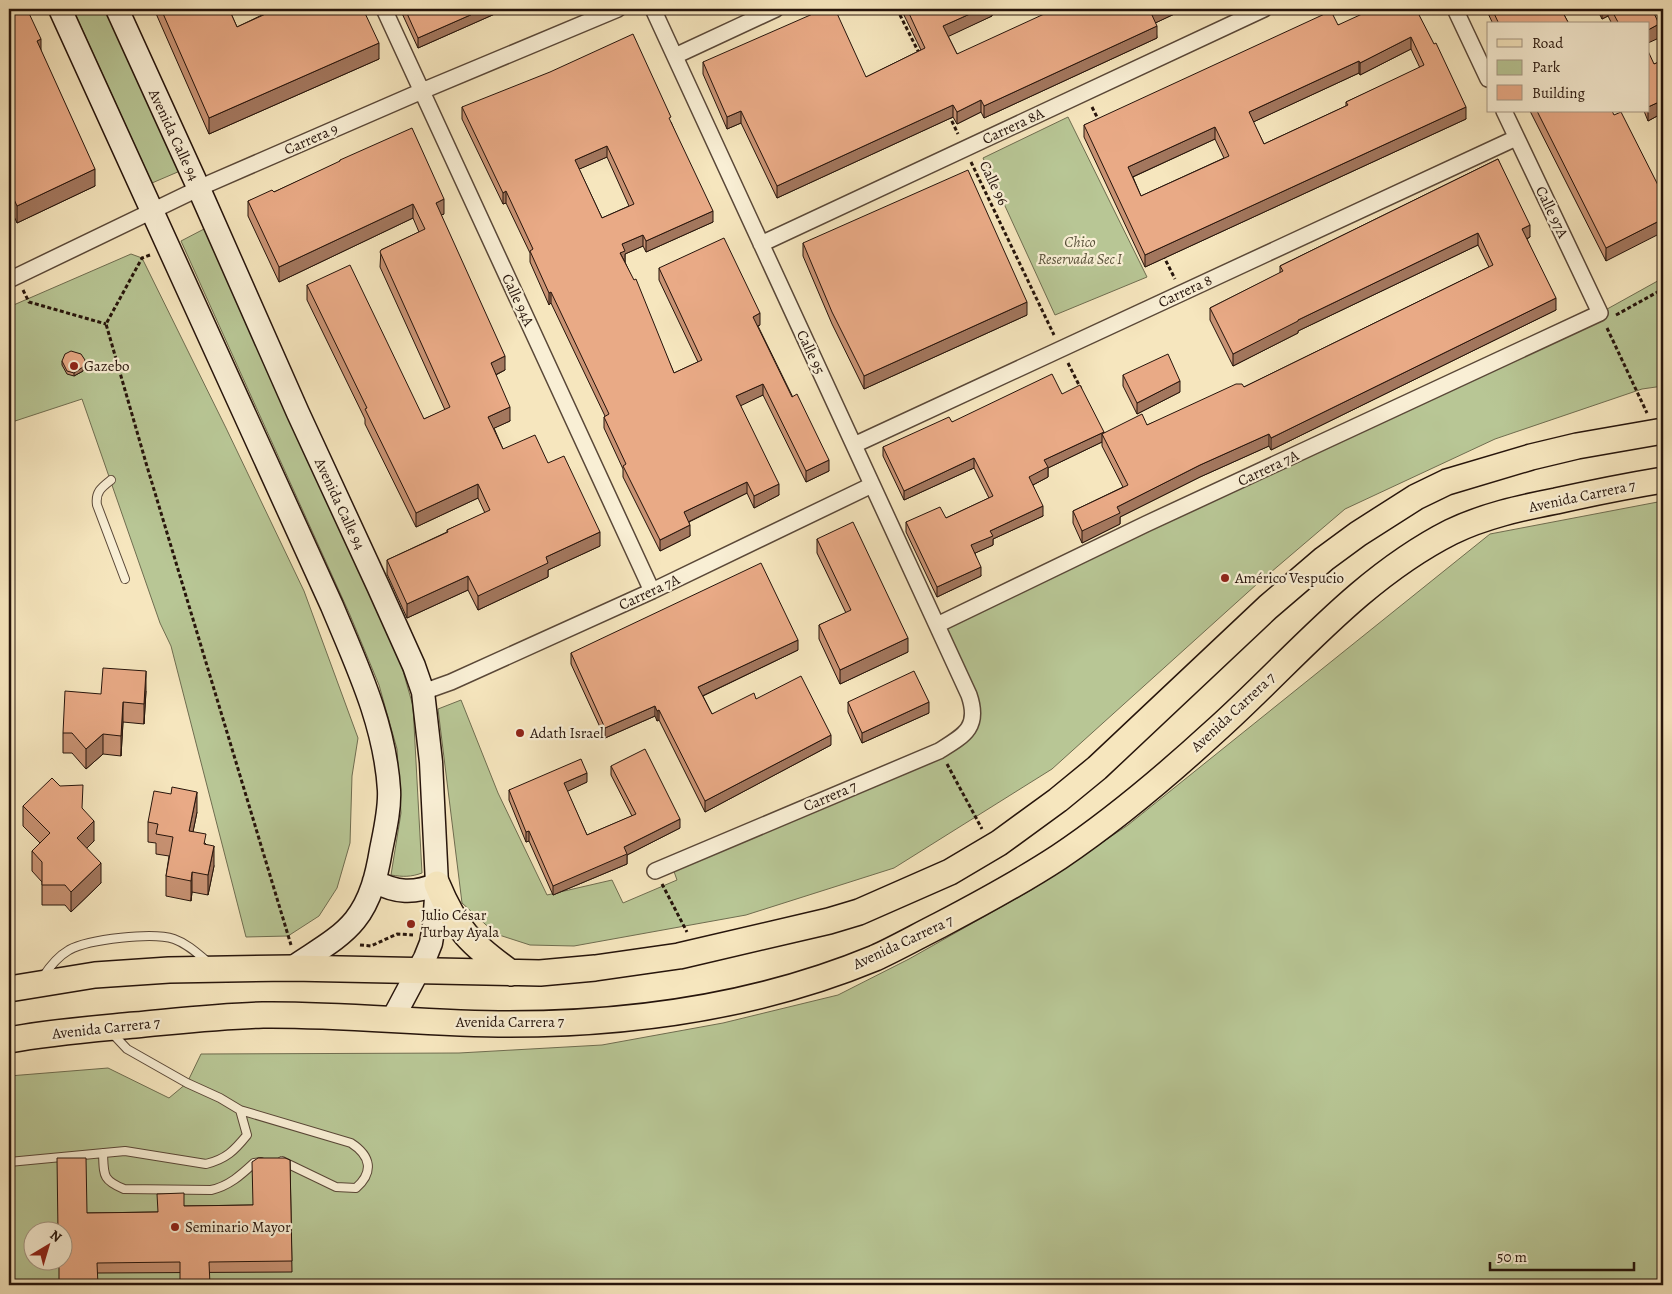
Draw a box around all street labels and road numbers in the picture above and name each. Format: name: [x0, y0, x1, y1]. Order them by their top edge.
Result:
street label: Avenida Calle 94: [144, 85, 204, 184]
street label: Carrera 8A: [979, 103, 1047, 149]
street label: Carrera 9: [281, 118, 341, 160]
street label: Calle 96: [975, 157, 1013, 209]
street label: Calle 97A: [1531, 183, 1573, 241]
street label: Calle 94A: [497, 270, 539, 330]
street label: Carrera 8: [1155, 270, 1215, 312]
street label: Calle 95: [792, 327, 830, 377]
street label: Carrera 7A: [1234, 445, 1302, 491]
street label: Avenida Calle 94: [310, 454, 370, 553]
street label: Avenida Carrera 7: [1526, 475, 1638, 517]
street label: Carrera 7A: [615, 569, 683, 615]
street label: Avenida Carrera 7: [1186, 667, 1280, 757]
street label: Carrera 7: [800, 776, 860, 816]
street label: Avenida Carrera 7: [849, 910, 957, 974]
street label: Avenida Carrera 7: [50, 1012, 162, 1044]
street label: Avenida Carrera 7: [455, 1012, 565, 1032]

